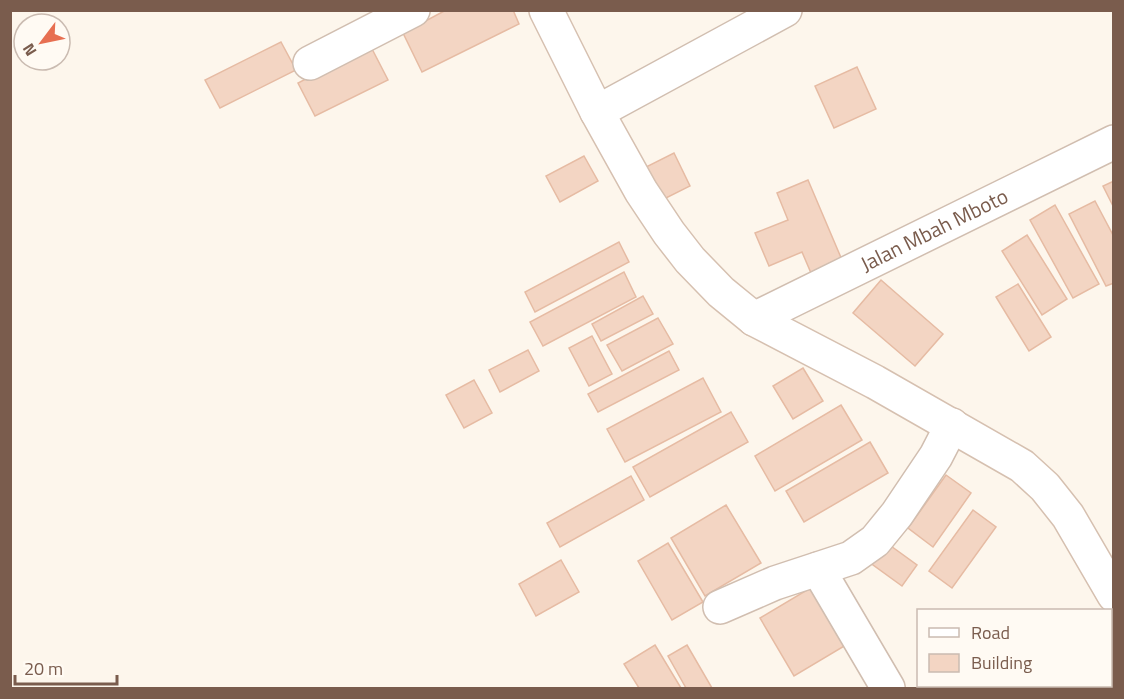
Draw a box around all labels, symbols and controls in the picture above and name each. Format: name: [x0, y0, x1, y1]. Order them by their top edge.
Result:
north arrow: [12, 12, 72, 72]
text: N: [16, 39, 42, 61]
street label: Jalan Mbah Mboto: [855, 179, 1013, 279]
legend: [917, 609, 1112, 687]
text: Road: [971, 619, 1010, 646]
scale bar: [15, 648, 117, 686]
text: Building: [971, 649, 1032, 676]
text: 20 m: [24, 655, 63, 682]

